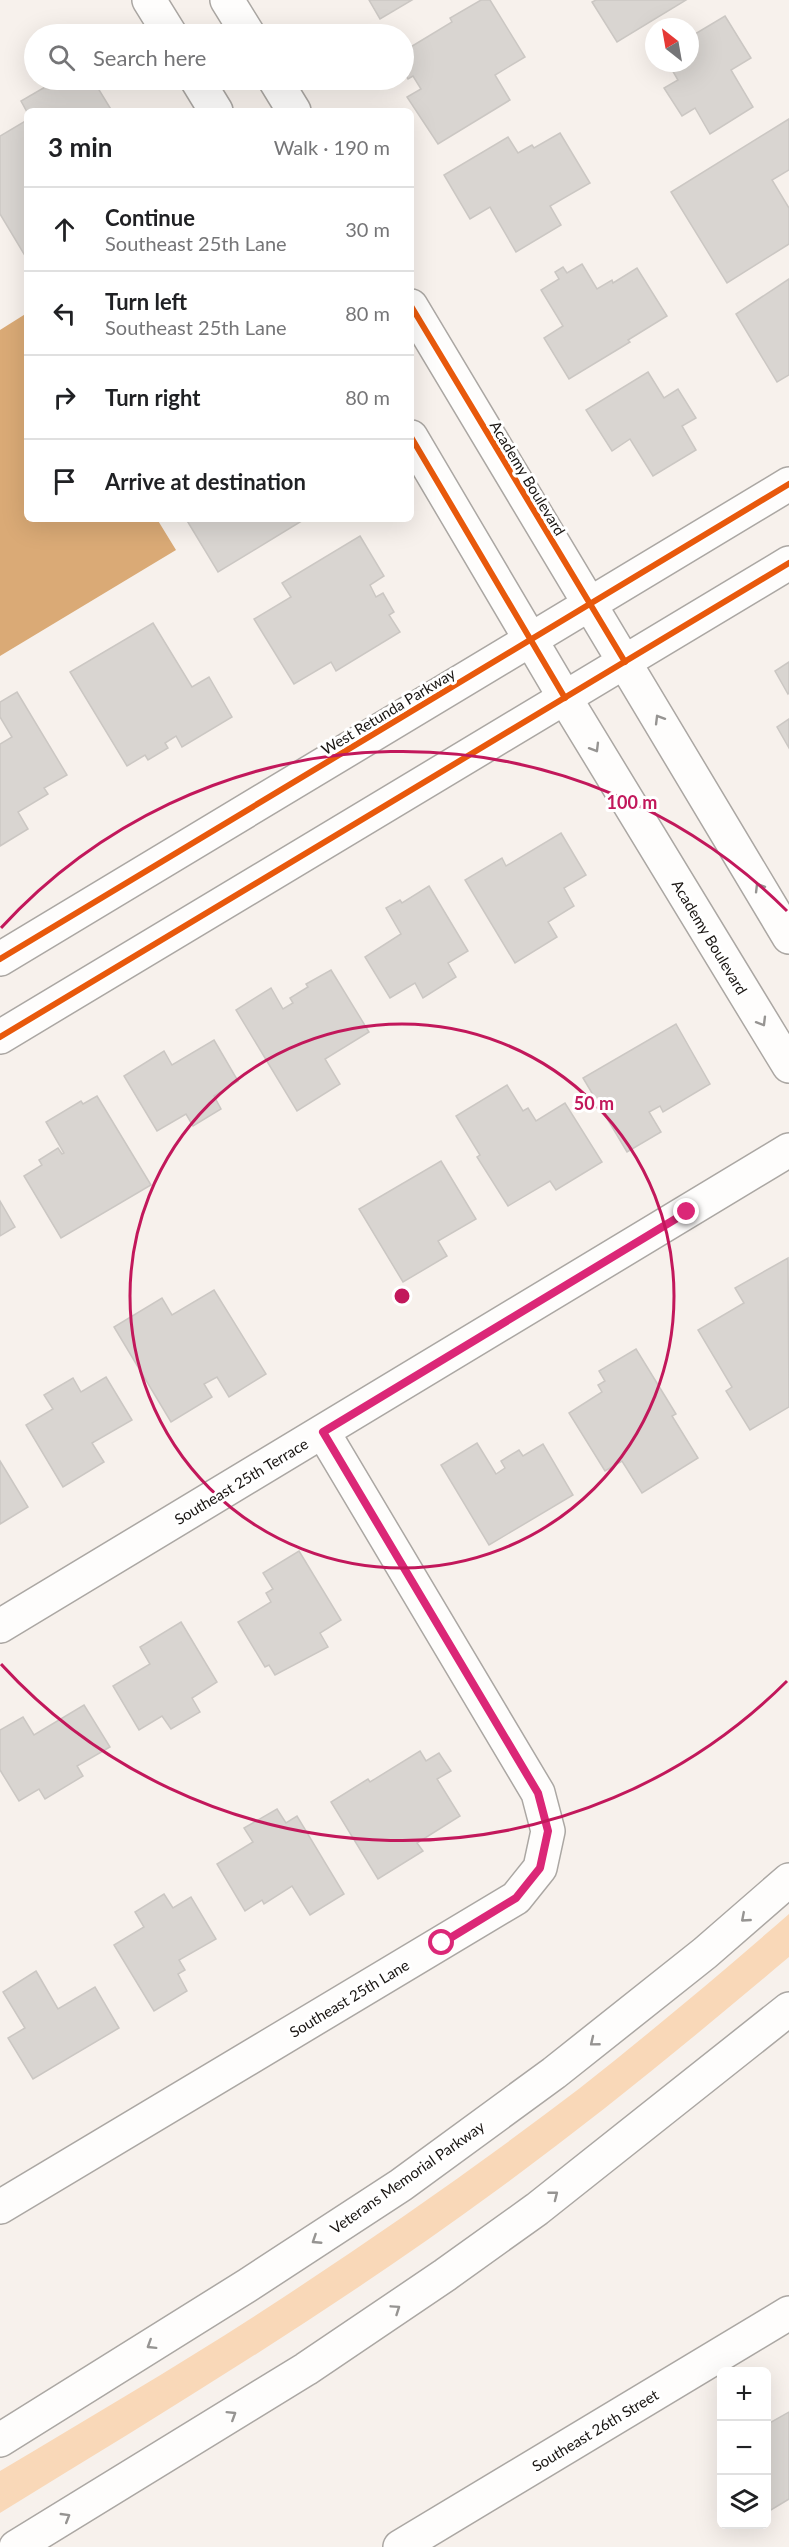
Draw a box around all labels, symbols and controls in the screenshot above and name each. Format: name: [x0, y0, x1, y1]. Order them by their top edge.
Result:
north arrow: [645, 18, 699, 72]
search box: [24, 24, 414, 90]
icon: search: [45, 41, 78, 74]
text: Search here: [93, 44, 206, 71]
text: 3 min: [48, 131, 112, 163]
text: Walk · 190 m: [274, 135, 390, 159]
text: Continue: [105, 204, 195, 231]
icon: ahead: [48, 213, 81, 246]
text: 30 m: [345, 217, 390, 241]
text: Southeast 25th Lane: [105, 231, 287, 255]
text: Turn left: [105, 288, 187, 315]
icon: left: [48, 297, 81, 330]
text: 80 m: [345, 301, 390, 325]
text: Southeast 25th Lane: [105, 315, 287, 339]
icon: right: [48, 381, 81, 414]
text: Turn right: [105, 384, 200, 411]
text: 80 m: [345, 385, 390, 409]
street label: Academy Boulevard: [487, 417, 569, 539]
icon: arrive: [48, 465, 81, 498]
text: Arrive at destination: [105, 468, 306, 495]
street label: West Retunda Parkway: [318, 664, 458, 758]
one-way arrow: [655, 715, 667, 725]
one-way arrow: [588, 742, 599, 752]
text: 100 m: [607, 791, 657, 813]
street label: Academy Boulevard: [669, 876, 751, 998]
one-way arrow: [755, 883, 766, 893]
one-way arrow: [755, 1016, 767, 1026]
text: 50 m: [574, 1092, 614, 1114]
route end: [673, 1198, 699, 1224]
centre of rings: [392, 1286, 412, 1306]
street label: Southeast 25th Terrace: [171, 1434, 311, 1528]
one-way arrow: [741, 1911, 752, 1922]
route start: [428, 1929, 454, 1955]
street label: Southeast 25th Lane: [286, 1955, 412, 2041]
one-way arrow: [589, 2034, 600, 2045]
street label: Veterans Memorial Parkway: [326, 2117, 488, 2237]
one-way arrow: [547, 2192, 558, 2203]
one-way arrow: [311, 2233, 322, 2244]
one-way arrow: [389, 2305, 400, 2316]
one-way arrow: [147, 2338, 157, 2350]
map controls: [717, 2367, 771, 2529]
button: +: [717, 2367, 771, 2421]
street label: Southeast 26th Street: [529, 2385, 662, 2475]
one-way arrow: [226, 2410, 236, 2422]
button: −: [717, 2421, 771, 2475]
button: layers: [717, 2475, 771, 2529]
one-way arrow: [60, 2513, 70, 2525]

